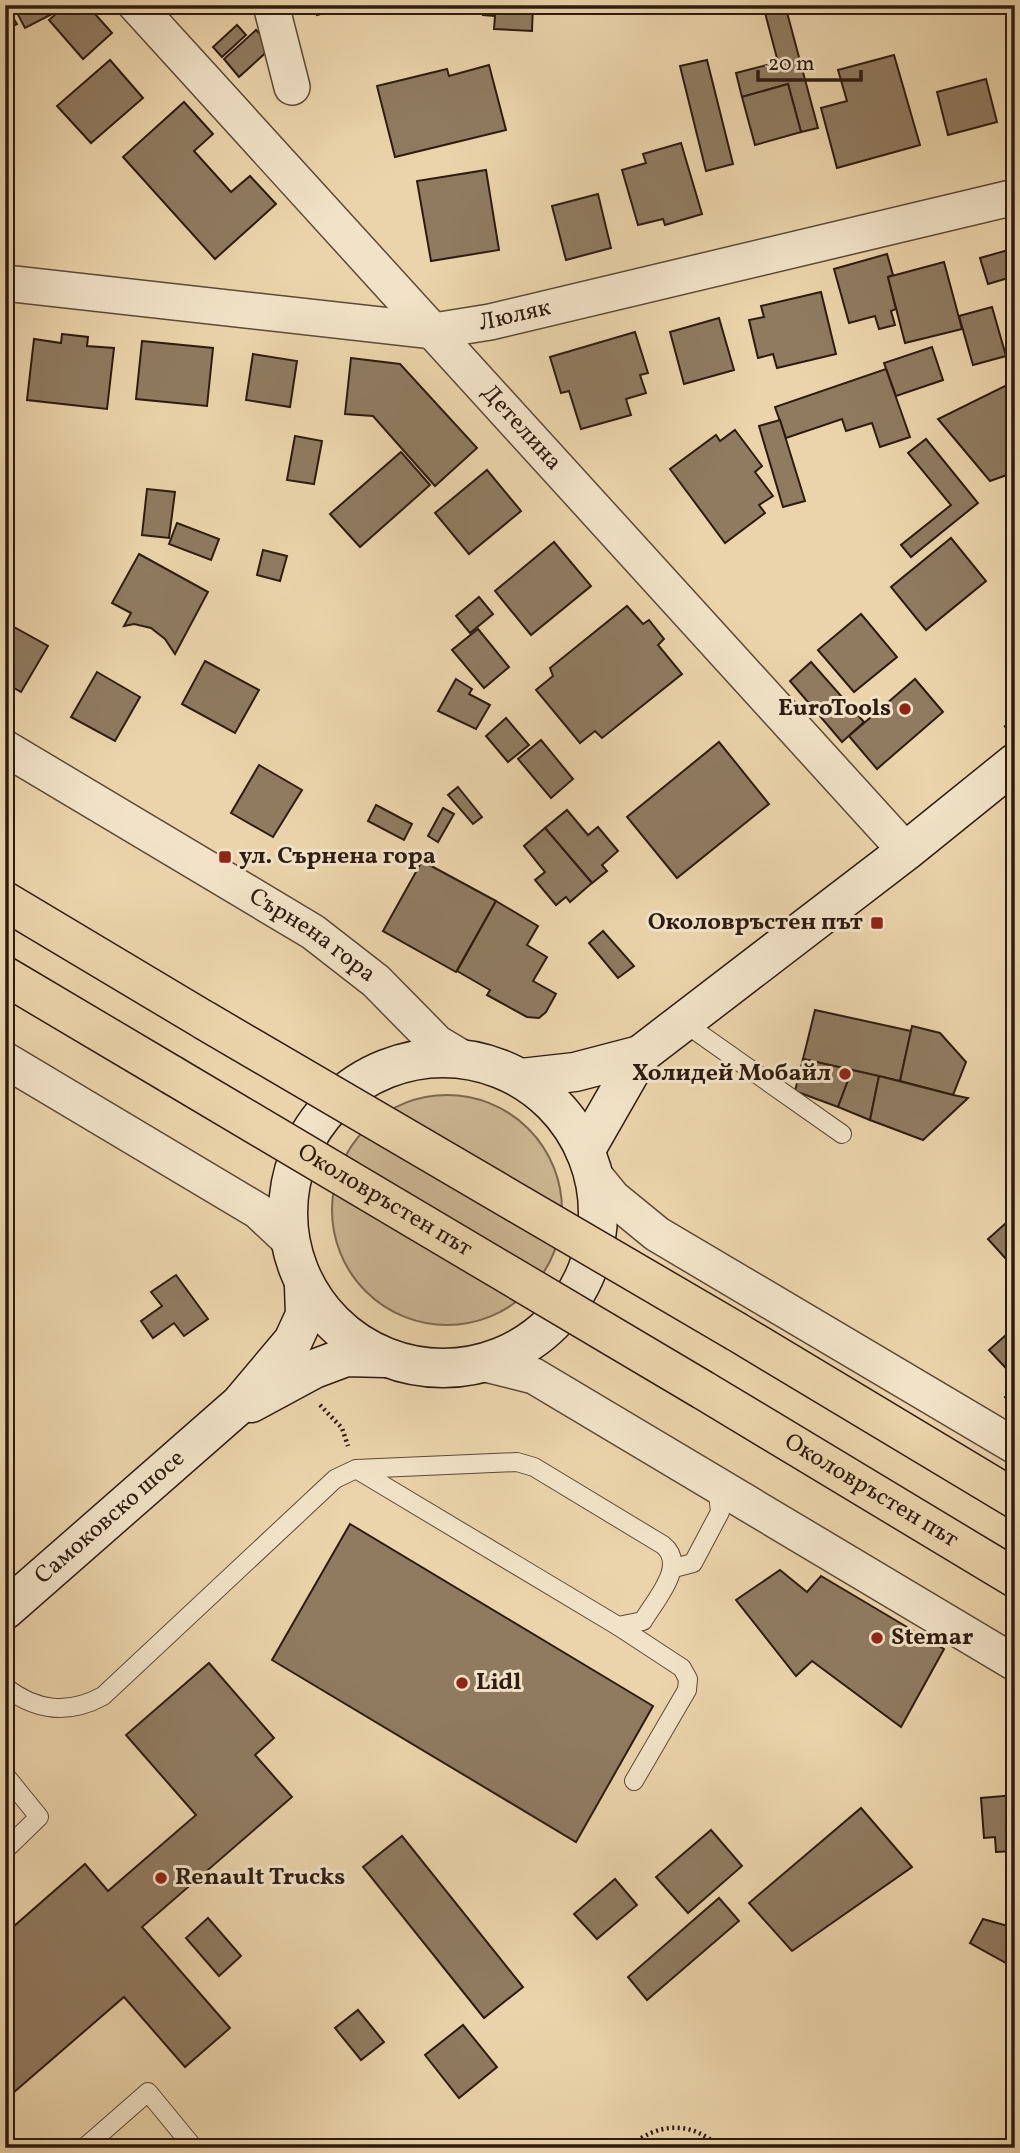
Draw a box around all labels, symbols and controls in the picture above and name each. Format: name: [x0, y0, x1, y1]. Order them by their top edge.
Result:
scale bar: [758, 38, 861, 82]
text: 20 m: [768, 50, 814, 79]
street label: Люляк: [477, 291, 554, 340]
street label: Детелина: [473, 377, 569, 479]
place label: EuroTools: [778, 692, 891, 726]
marker: EuroTools: [897, 701, 913, 717]
place label: ул. Сърнена гора: [239, 840, 436, 874]
marker: ул. Сърнена гора: [217, 849, 233, 865]
street label: Сърнена гора: [242, 880, 382, 991]
place label: Околовръстен път: [648, 906, 863, 940]
marker: Околовръстен път: [869, 915, 885, 931]
place label: Холидей Мобайл: [632, 1057, 831, 1091]
marker: Холидей Мобайл: [837, 1066, 853, 1082]
street label: Околовръстен път: [291, 1136, 478, 1266]
street label: Околовръстен път: [777, 1425, 965, 1557]
street label: Самоковско шосе: [28, 1442, 193, 1593]
place label: Stemar: [891, 1621, 973, 1655]
marker: Stemar: [869, 1630, 885, 1646]
place label: Lidl: [476, 1666, 521, 1700]
marker: Lidl: [454, 1675, 470, 1691]
place label: Renault Trucks: [175, 1861, 345, 1895]
marker: Renault Trucks: [153, 1870, 169, 1886]

